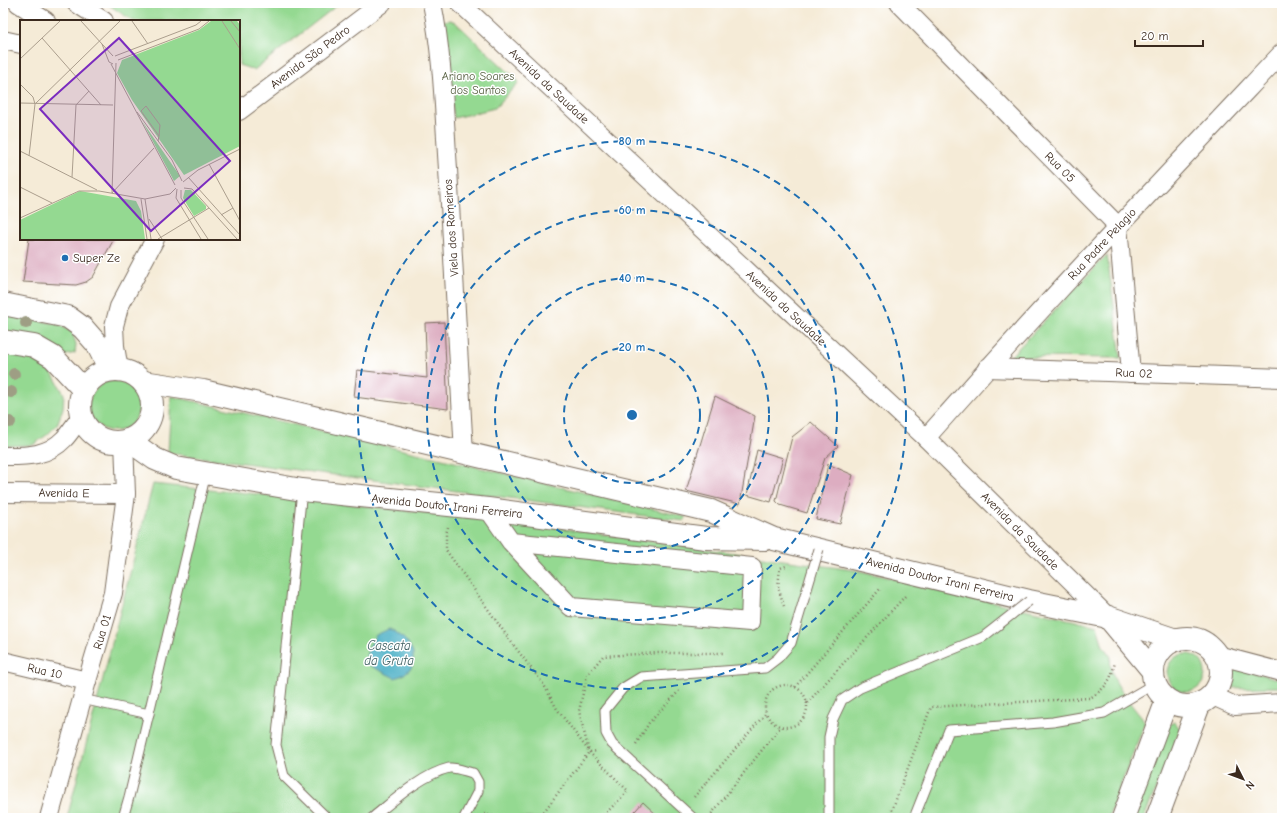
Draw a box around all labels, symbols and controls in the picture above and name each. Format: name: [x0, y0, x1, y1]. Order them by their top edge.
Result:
inset map: [20, 20, 240, 240]
street label: Avenida São Pedro: [267, 22, 353, 92]
scale bar: [1135, 22, 1203, 48]
text: 20 m: [1141, 29, 1169, 43]
street label: Avenida da Saudade: [506, 45, 592, 127]
park label: Ariano Soares dos Santos: [442, 69, 514, 97]
text: 80 m: [619, 134, 645, 148]
street label: Rua 05: [1042, 149, 1078, 185]
street label: Viela dos Romeiros: [441, 179, 461, 277]
text: 60 m: [619, 203, 645, 217]
street label: Rua Padre Pelagio: [1065, 205, 1139, 283]
place label: Super Ze: [73, 251, 120, 265]
marker: Super Ze: [60, 253, 70, 263]
street label: Avenida da Saudade: [743, 267, 829, 349]
text: 40 m: [619, 271, 645, 285]
text: 20 m: [619, 340, 645, 354]
street label: Rua 02: [1115, 365, 1153, 381]
centre of rings: [625, 408, 639, 422]
street label: Avenida E: [38, 486, 90, 500]
street label: Avenida da Saudade: [978, 489, 1062, 573]
street label: Avenida Doutor Irani Ferreira: [371, 491, 523, 521]
street label: Avenida Doutor Irani Ferreira: [865, 554, 1015, 604]
street label: Rua 01: [90, 613, 114, 651]
water label: Cascata da Gruta: [364, 638, 414, 668]
street label: Rua 10: [26, 660, 64, 682]
north arrow: [1223, 759, 1263, 799]
text: N: [1243, 778, 1257, 792]

